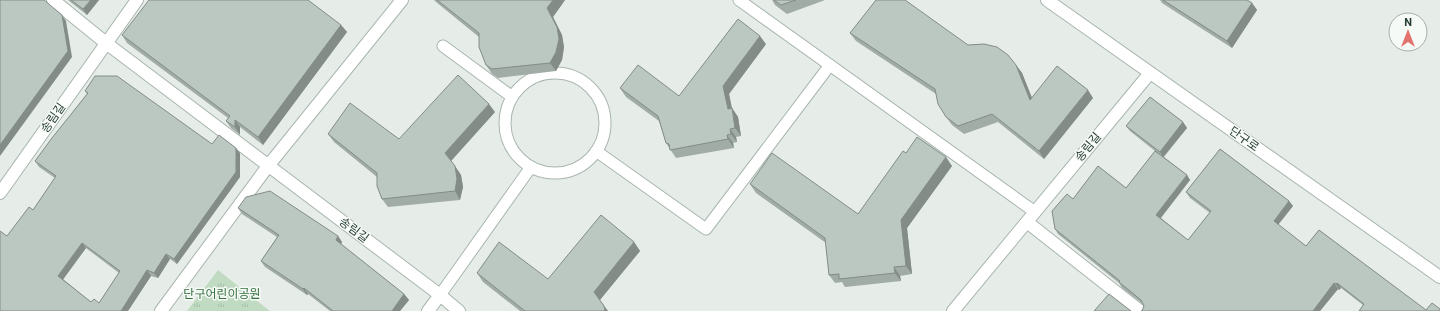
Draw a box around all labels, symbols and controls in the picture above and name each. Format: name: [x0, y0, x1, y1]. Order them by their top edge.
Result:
north arrow: [1388, 12, 1428, 52]
text: N: [1404, 16, 1412, 29]
street label: 송림길: [38, 100, 68, 136]
street label: 단구로: [1226, 124, 1262, 154]
street label: 송림길: [1072, 130, 1104, 164]
street label: 송림길: [337, 214, 371, 246]
park label: 단구어린이공원: [183, 287, 261, 301]

